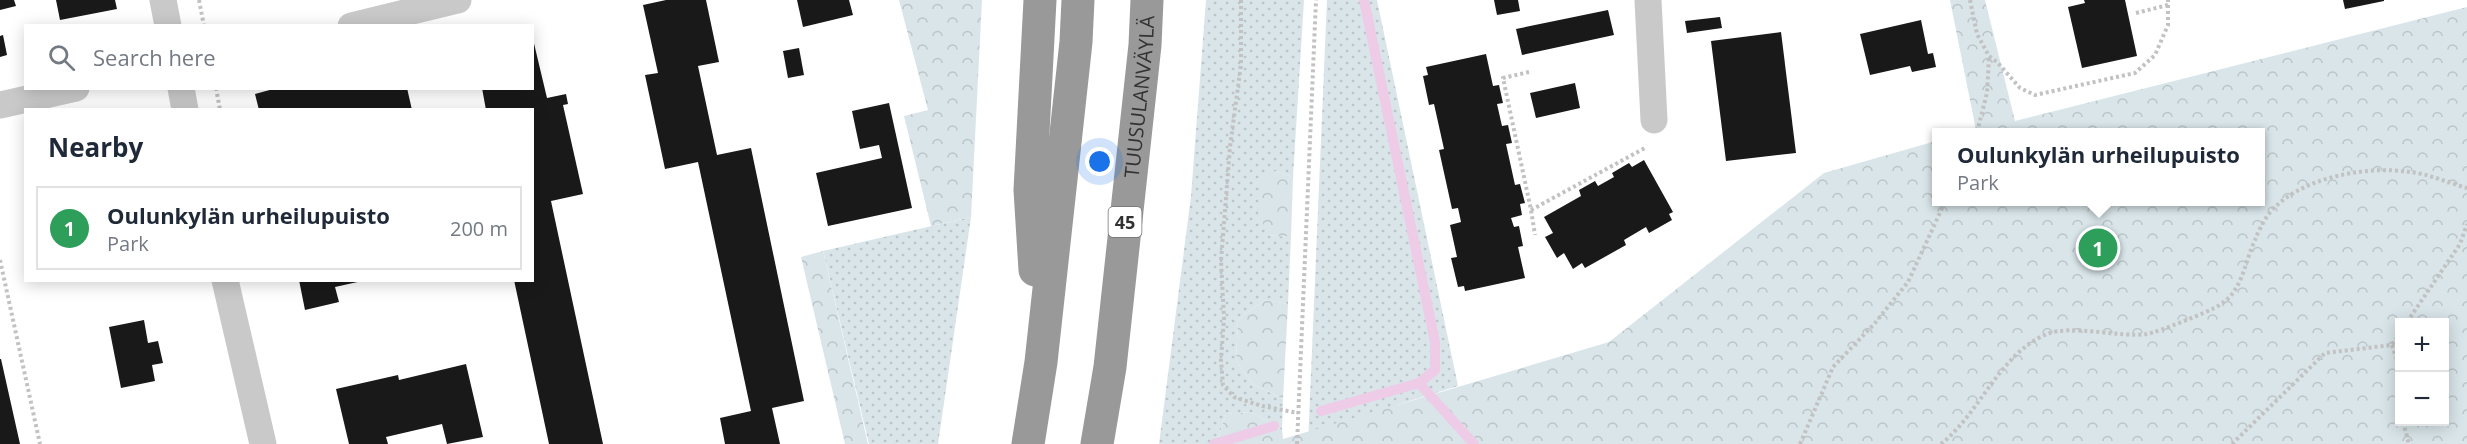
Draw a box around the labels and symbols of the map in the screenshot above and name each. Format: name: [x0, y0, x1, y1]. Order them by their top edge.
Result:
street label: TUUSULANVÄYLÄ: [1117, 15, 1160, 179]
your location: [1085, 147, 1114, 176]
road number: 45: [1108, 207, 1142, 237]
pin: 1: [2078, 226, 2118, 270]

